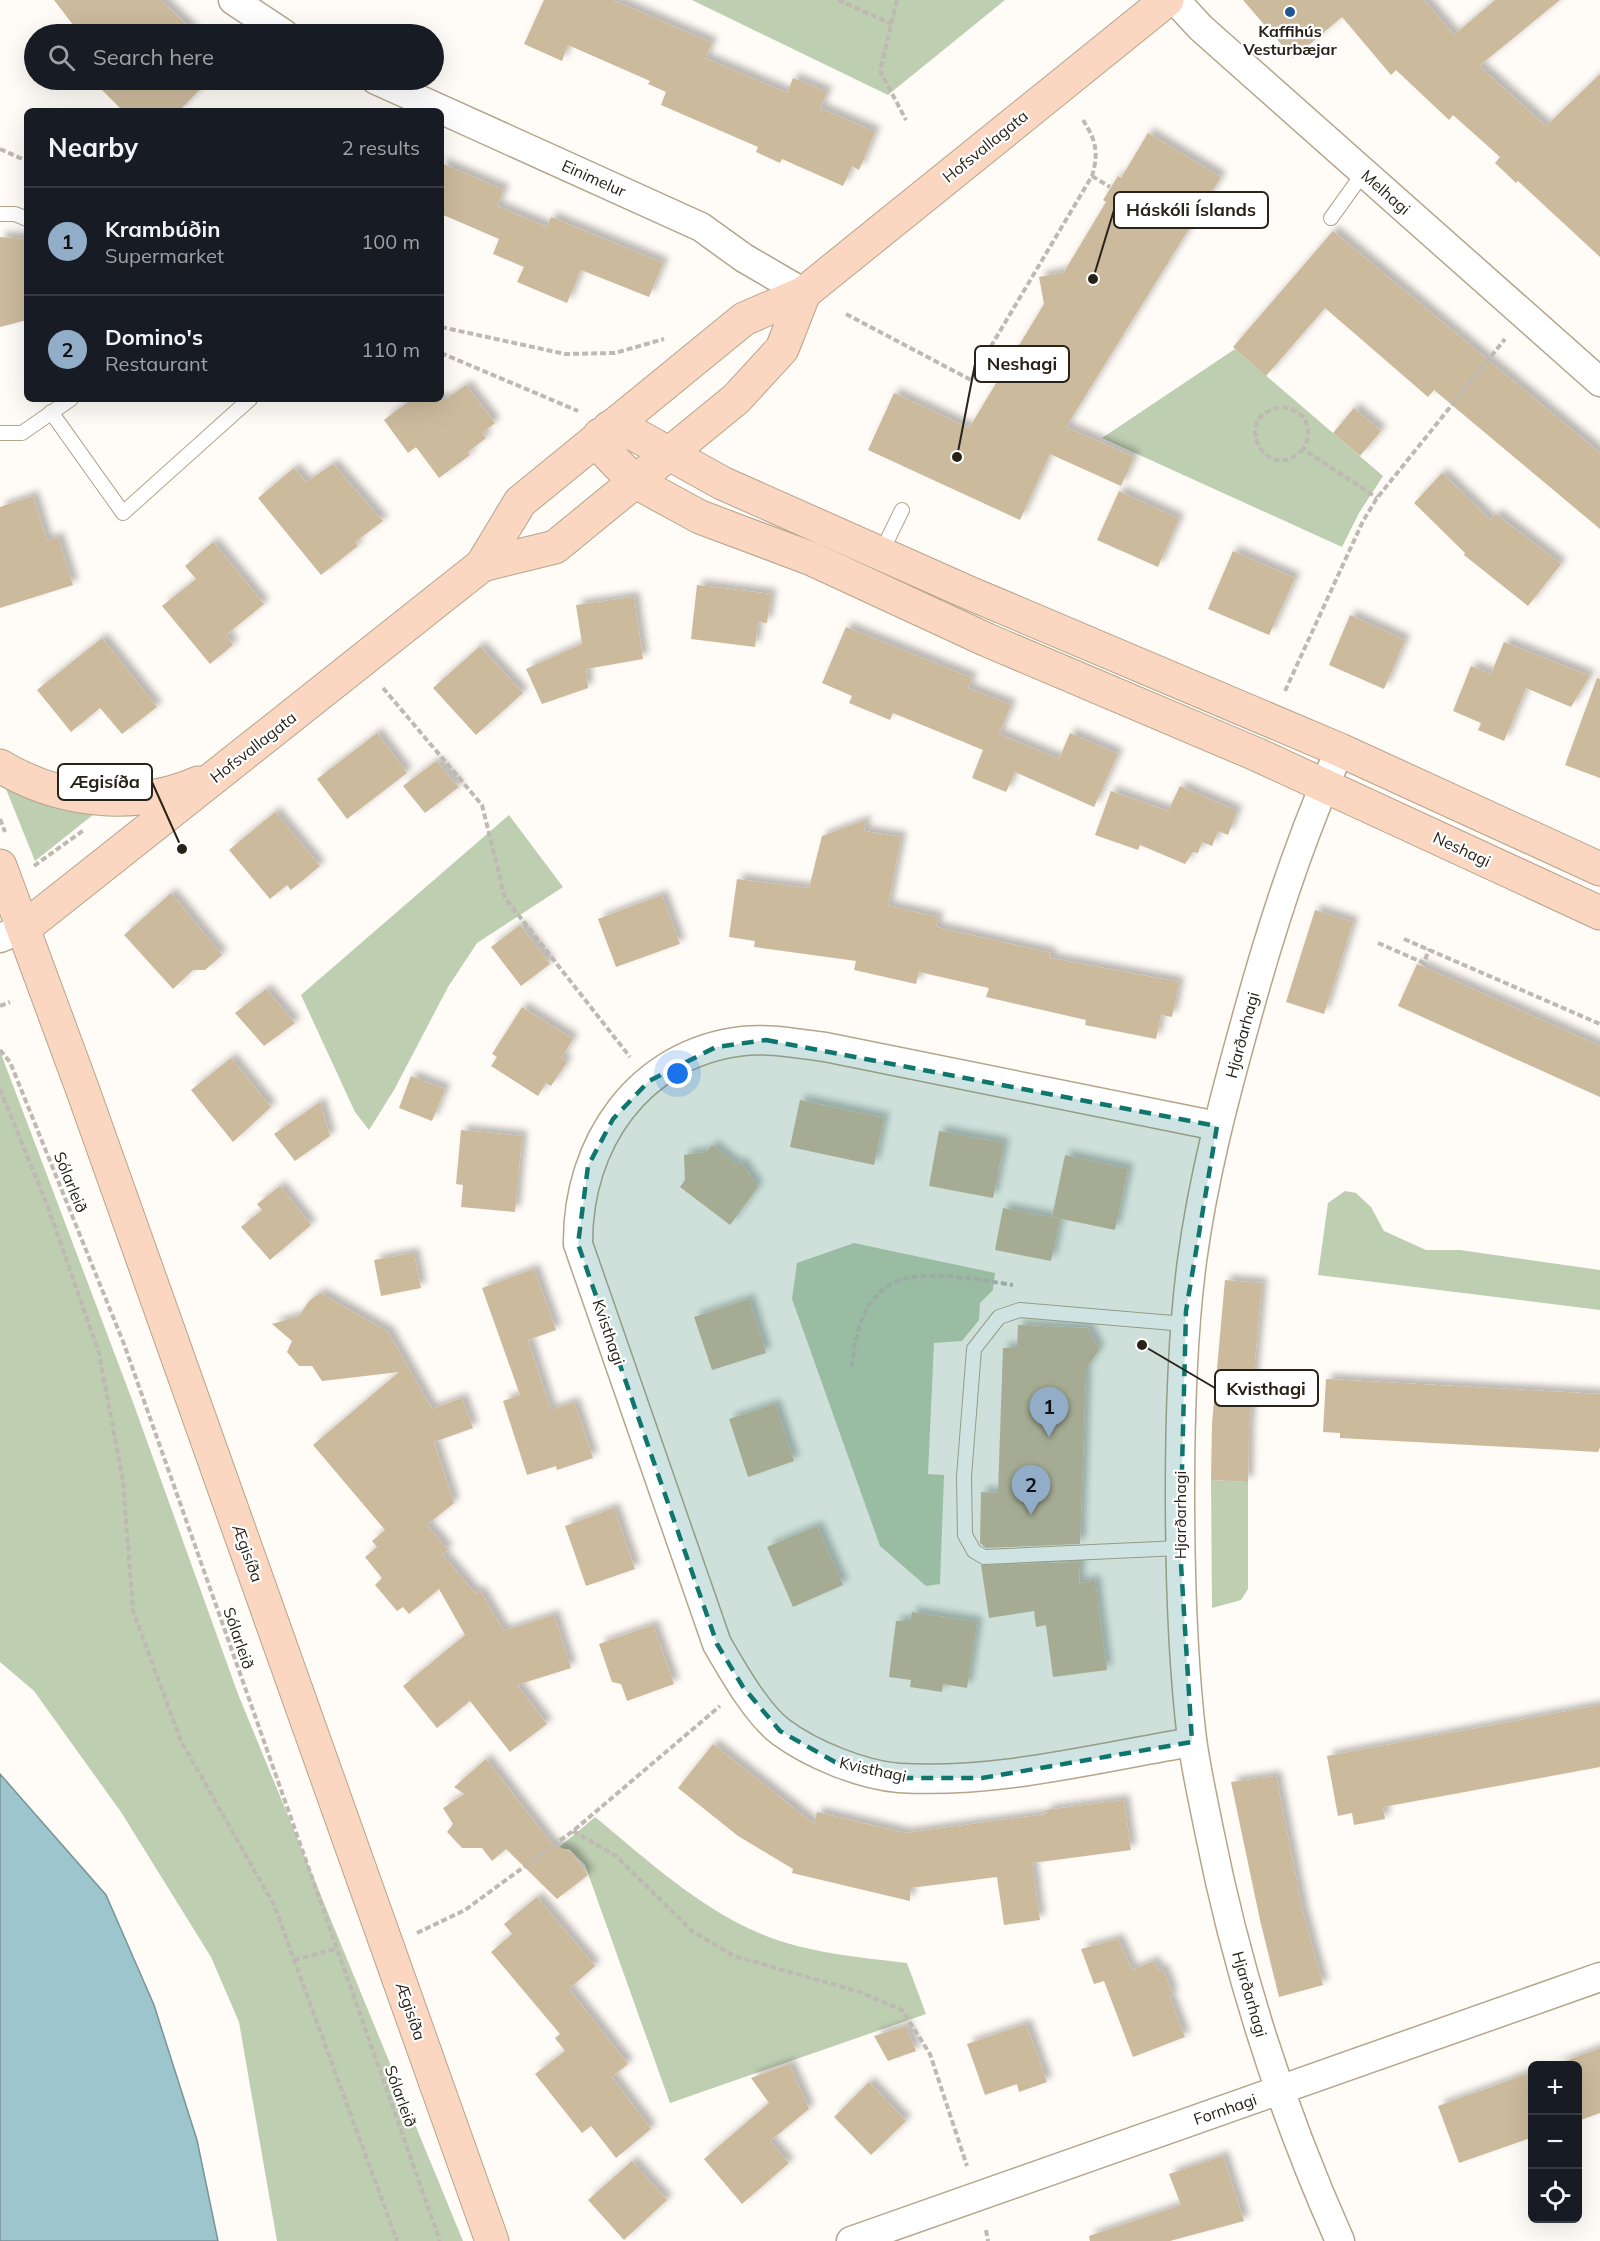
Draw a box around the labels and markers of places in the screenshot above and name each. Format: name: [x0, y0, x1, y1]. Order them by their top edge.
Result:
marker: Kaffihús Vesturbæjar: [1283, 5, 1297, 19]
place label: Kaffihús Vesturbæjar: [1242, 21, 1337, 59]
callout: Háskóli Íslands: [1114, 192, 1268, 228]
callout: Neshagi: [975, 346, 1069, 382]
callout: Ægisíða: [58, 764, 152, 800]
callout: Kvisthagi: [1215, 1370, 1318, 1406]
pin: 1: [1030, 1388, 1068, 1437]
pin: 2: [1012, 1466, 1050, 1515]

